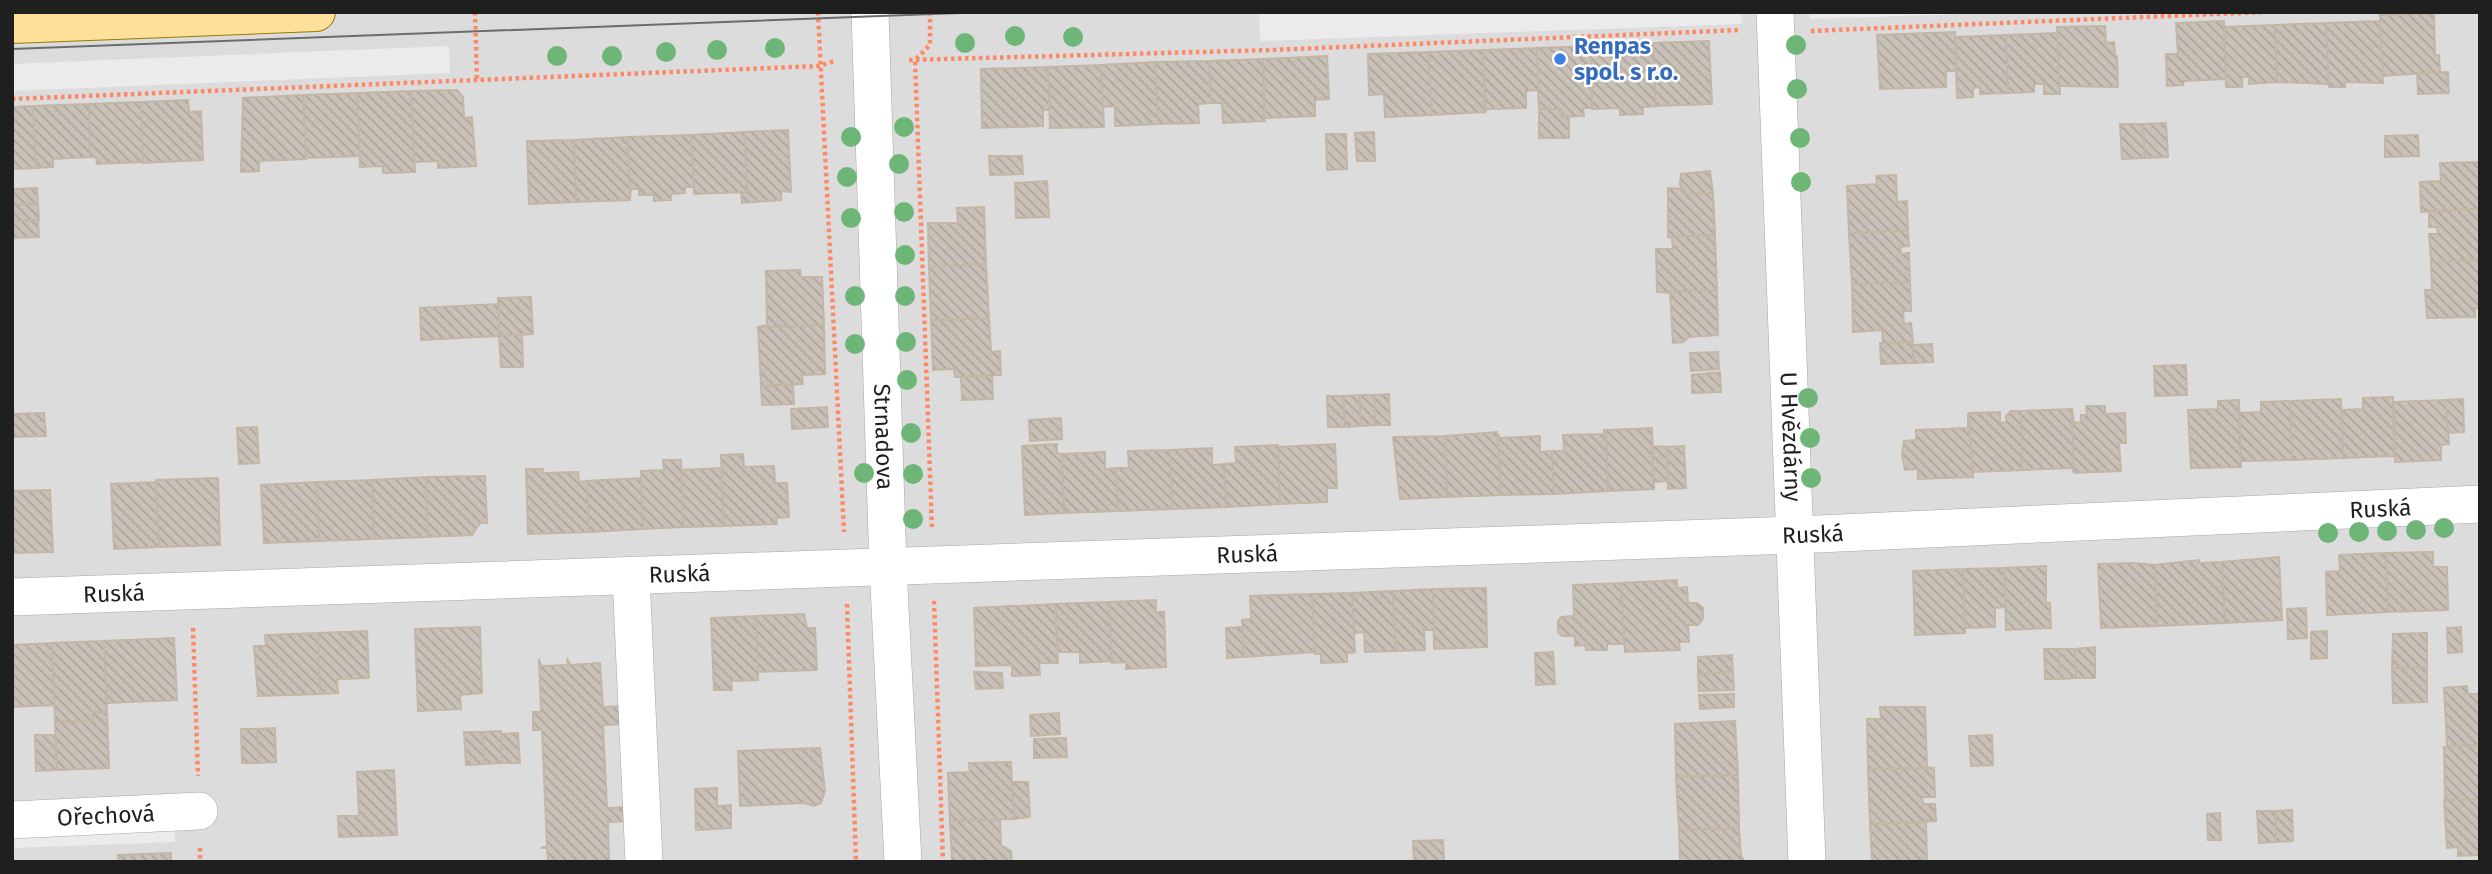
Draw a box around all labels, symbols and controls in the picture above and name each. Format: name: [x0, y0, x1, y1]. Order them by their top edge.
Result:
place label: Renpas spol. s r.o.: [1574, 32, 1678, 86]
marker: Renpas spol. s r.o.: [1552, 51, 1568, 67]
street label: U Hvězdárny: [1775, 371, 1807, 503]
street label: Strnadova: [868, 383, 899, 490]
street label: Ruská: [2349, 493, 2412, 524]
street label: Ruská: [1781, 519, 1845, 549]
street label: Ruská: [1216, 539, 1279, 569]
street label: Ruská: [648, 559, 711, 589]
street label: Ruská: [82, 578, 145, 609]
street label: Ořechová: [56, 799, 155, 832]

